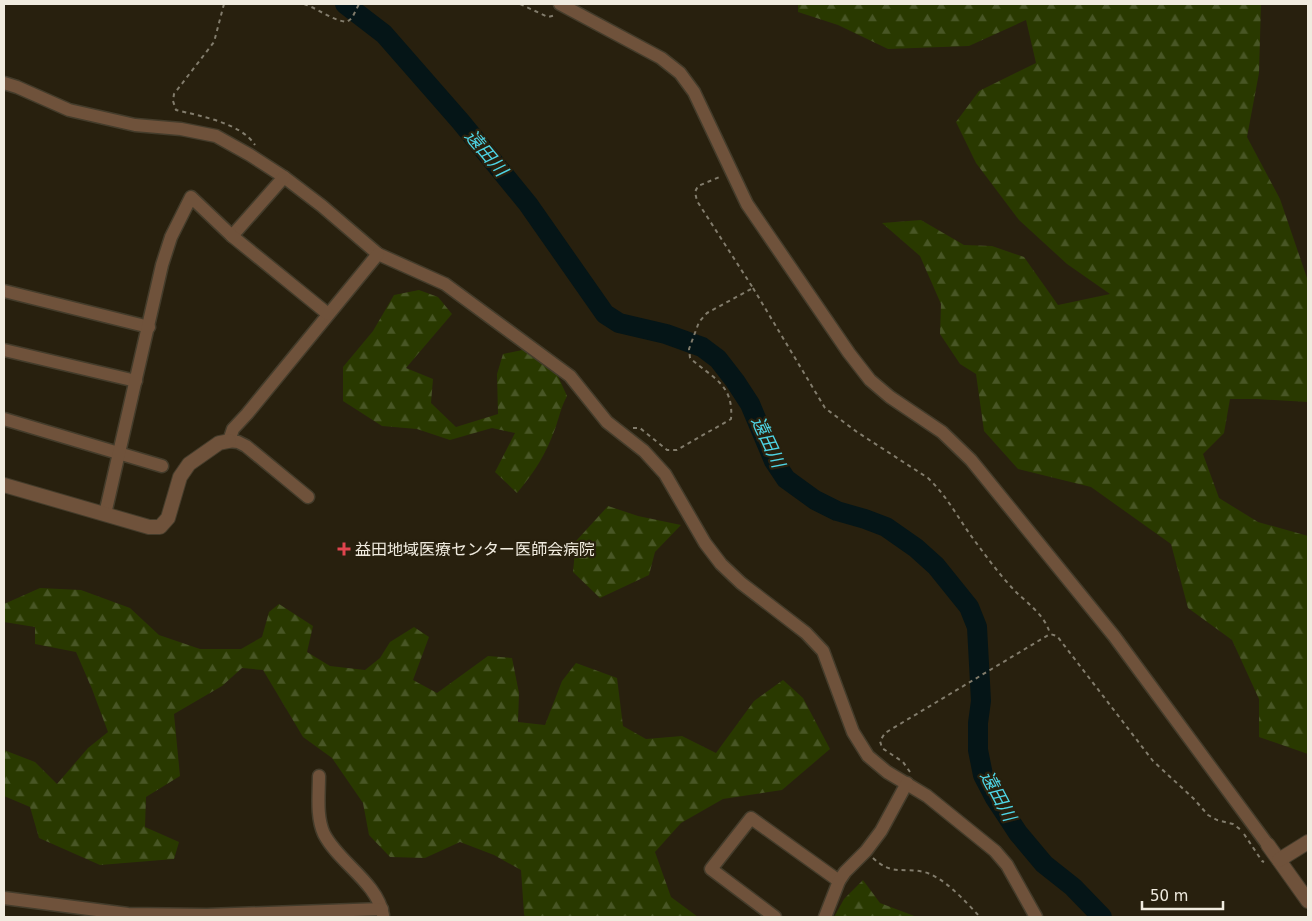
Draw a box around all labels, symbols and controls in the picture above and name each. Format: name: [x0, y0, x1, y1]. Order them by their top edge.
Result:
water label: 遠田川: [461, 125, 513, 182]
water label: 遠田川: [748, 413, 790, 473]
place label: 益田地域医療センター医師会病院: [355, 540, 595, 559]
marker: 益田地域医療センター医師会病院: [337, 542, 351, 556]
water label: 遠田川: [976, 767, 1021, 826]
scale bar: [1142, 878, 1223, 910]
text: 50 m: [1150, 887, 1188, 905]

